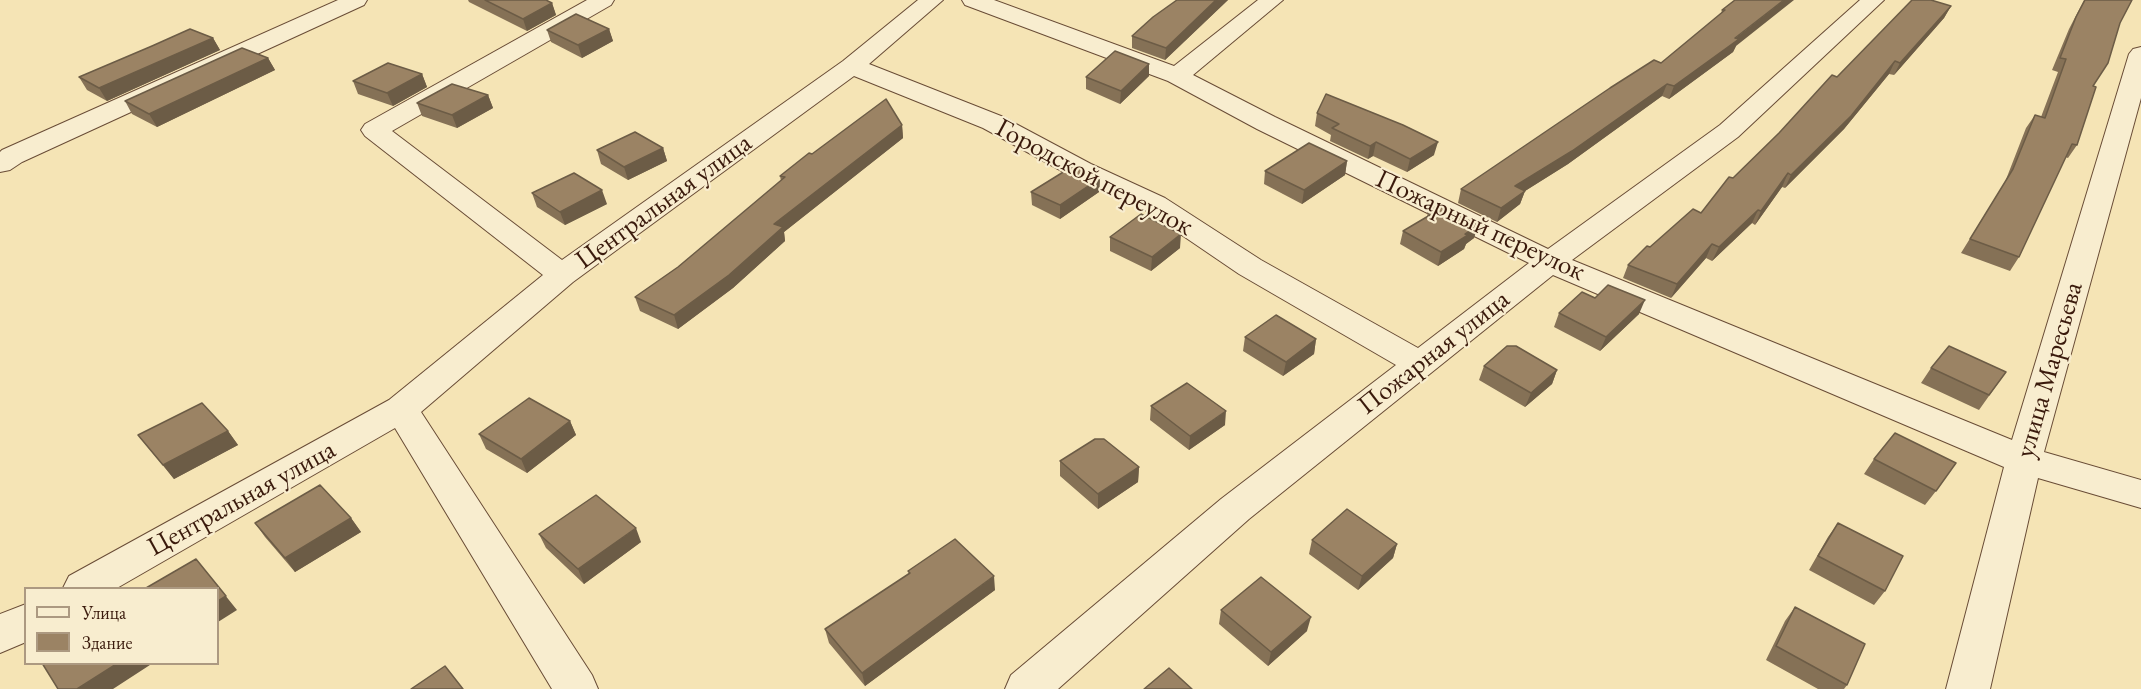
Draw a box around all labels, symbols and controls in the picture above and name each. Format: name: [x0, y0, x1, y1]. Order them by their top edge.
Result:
street label: Городской переулок: [990, 112, 1198, 244]
street label: Центральная улица: [570, 127, 758, 277]
street label: Пожарный переулок: [1370, 163, 1590, 289]
street label: улица Маресьева: [2009, 278, 2091, 462]
street label: Пожарная улица: [1352, 284, 1516, 422]
street label: Центральная улица: [142, 434, 342, 564]
legend: [24, 587, 219, 665]
text: Улица: [82, 601, 126, 624]
text: Здание: [82, 631, 132, 654]

